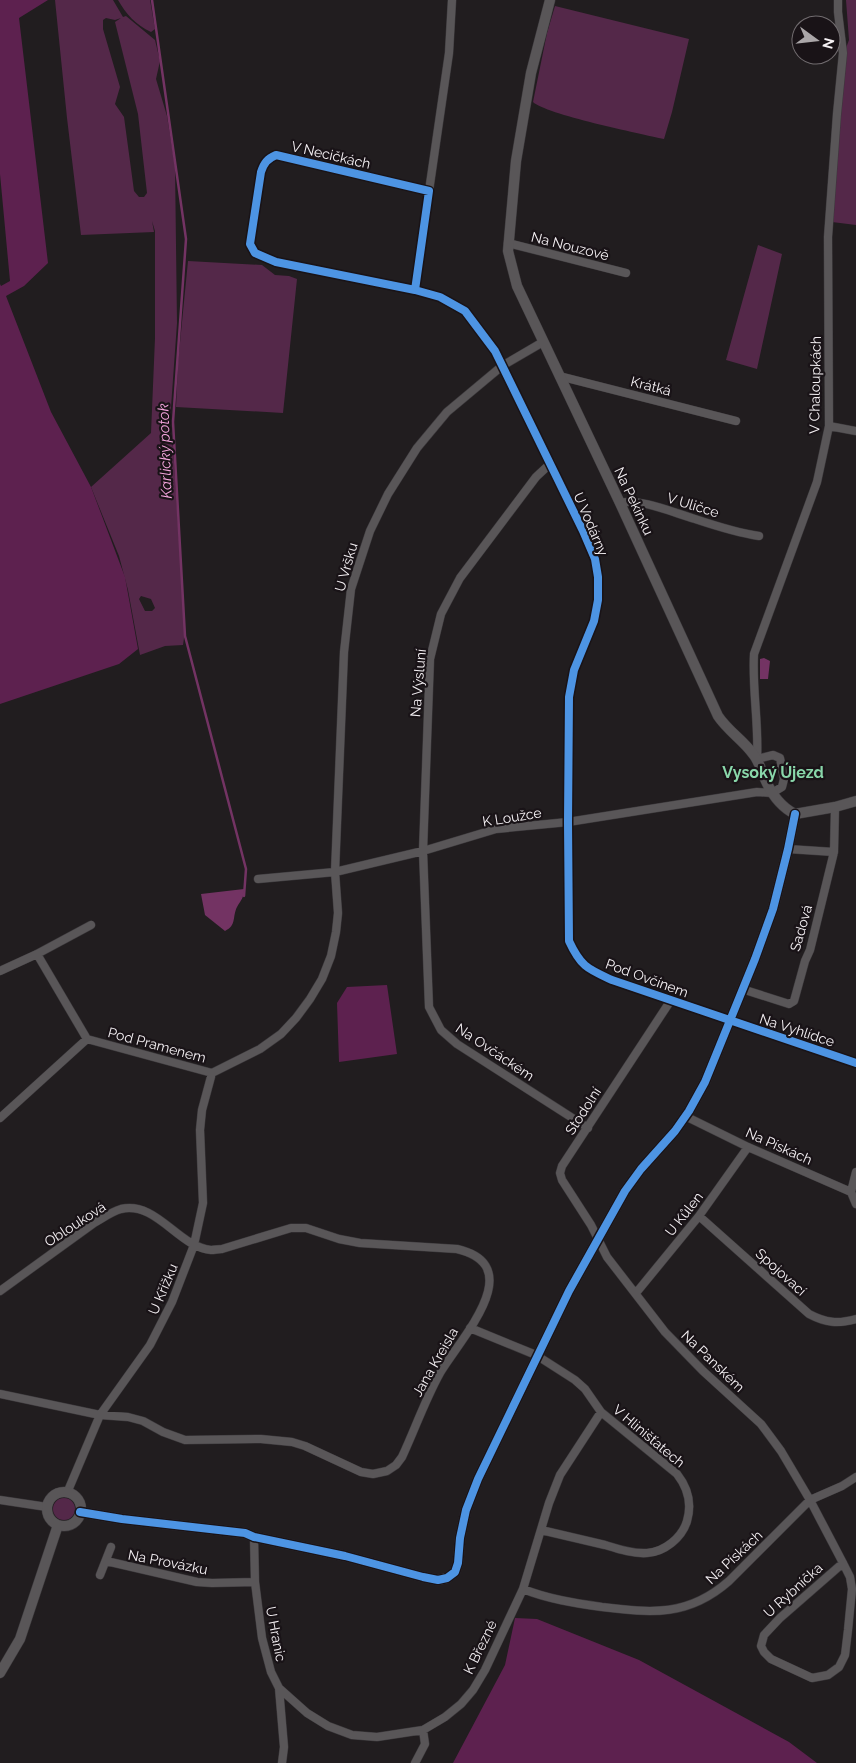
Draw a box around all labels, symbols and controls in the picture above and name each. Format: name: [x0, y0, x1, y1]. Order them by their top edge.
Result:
north arrow: [791, 15, 841, 65]
text: N: [819, 36, 838, 51]
street label: V Necičkách: [290, 138, 372, 172]
street label: Na Nouzově: [529, 229, 611, 263]
street label: V Chaloupkách: [806, 336, 824, 434]
street label: Krátká: [629, 373, 673, 399]
water label: Karlický potok: [154, 403, 176, 499]
street label: Na Pekinku: [611, 464, 657, 538]
street label: U Vodárny: [570, 490, 612, 559]
street label: V Uličce: [665, 490, 721, 520]
street label: U Vršku: [331, 541, 361, 593]
street label: Na Výsluní: [407, 647, 429, 718]
district label: Vysoký Újezd: [722, 762, 824, 782]
street label: K Loužce: [481, 804, 543, 830]
street label: Sadová: [787, 903, 815, 953]
street label: Pod Ovčínem: [603, 956, 691, 1000]
street label: Na Vyhlídce: [757, 1010, 837, 1050]
street label: Na Ovčáckém: [453, 1020, 537, 1084]
street label: Pod Pramenem: [106, 1024, 208, 1066]
street label: Stodolní: [562, 1083, 605, 1138]
street label: Na Pískách: [743, 1124, 815, 1168]
street label: U Kůlen: [662, 1189, 706, 1239]
street label: Oblouková: [41, 1198, 109, 1250]
street label: Spojovací: [752, 1245, 810, 1299]
street label: U Křížku: [145, 1261, 181, 1317]
street label: Jana Kreisla: [409, 1325, 461, 1399]
street label: Na Panském: [678, 1327, 748, 1395]
street label: V Hlinišťatech: [610, 1401, 688, 1471]
street label: Na Pískách: [702, 1527, 766, 1587]
street label: Na Provázku: [127, 1546, 209, 1578]
street label: U Rybníčka: [760, 1559, 826, 1621]
street label: U Hranic: [263, 1605, 289, 1663]
street label: K Březné: [460, 1618, 500, 1676]

